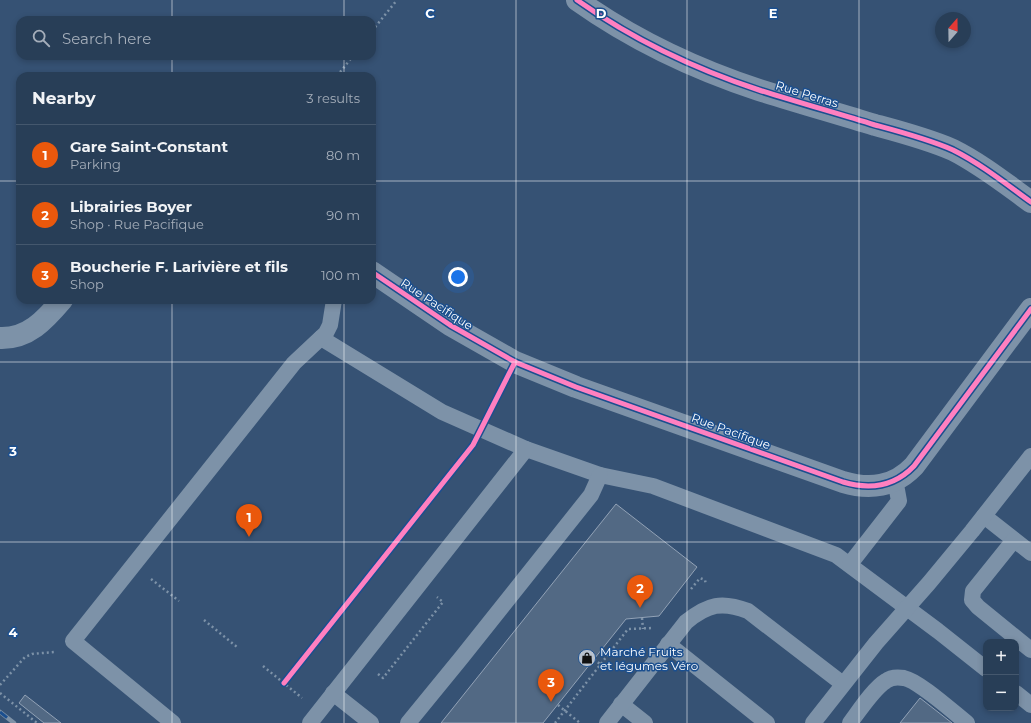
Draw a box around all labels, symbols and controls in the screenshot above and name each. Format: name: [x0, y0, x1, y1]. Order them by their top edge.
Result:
text: C: [425, 5, 435, 21]
text: D: [596, 5, 607, 21]
text: E: [769, 5, 778, 21]
north arrow: [935, 12, 971, 48]
search box: [16, 16, 376, 60]
icon: search: [30, 27, 52, 49]
text: Search here: [62, 29, 151, 48]
street label: Rue Perras: [774, 77, 840, 111]
text: Nearby: [32, 88, 96, 108]
text: 3 results: [306, 90, 360, 106]
text: Gare Saint-Constant: [70, 137, 228, 156]
text: 1: [42, 147, 48, 163]
text: 80 m: [326, 147, 360, 163]
text: Parking: [70, 156, 121, 172]
text: Librairies Boyer: [70, 197, 192, 216]
text: 2: [41, 207, 49, 223]
text: 90 m: [326, 207, 360, 223]
text: Shop · Rue Pacifique: [70, 216, 204, 232]
text: Boucherie F. Larivière et fils: [70, 257, 288, 276]
text: 3: [41, 267, 49, 283]
text: 100 m: [321, 267, 360, 283]
your location: [448, 267, 468, 287]
street label: Rue Pacifique: [398, 275, 476, 333]
text: Shop: [70, 276, 104, 292]
street label: Rue Pacifique: [689, 410, 773, 452]
text: 3: [8, 443, 17, 459]
pin: 1: [236, 504, 262, 537]
pin: 2: [627, 575, 653, 608]
text: 4: [9, 624, 18, 640]
map controls: [983, 639, 1019, 711]
button: +: [983, 639, 1019, 675]
place label: Marché Fruits et légumes Véro: [600, 644, 698, 673]
shop icon: Marché Fruits et légumes Véro: [577, 648, 597, 668]
pin: 3: [538, 669, 564, 702]
button: −: [983, 675, 1019, 711]

